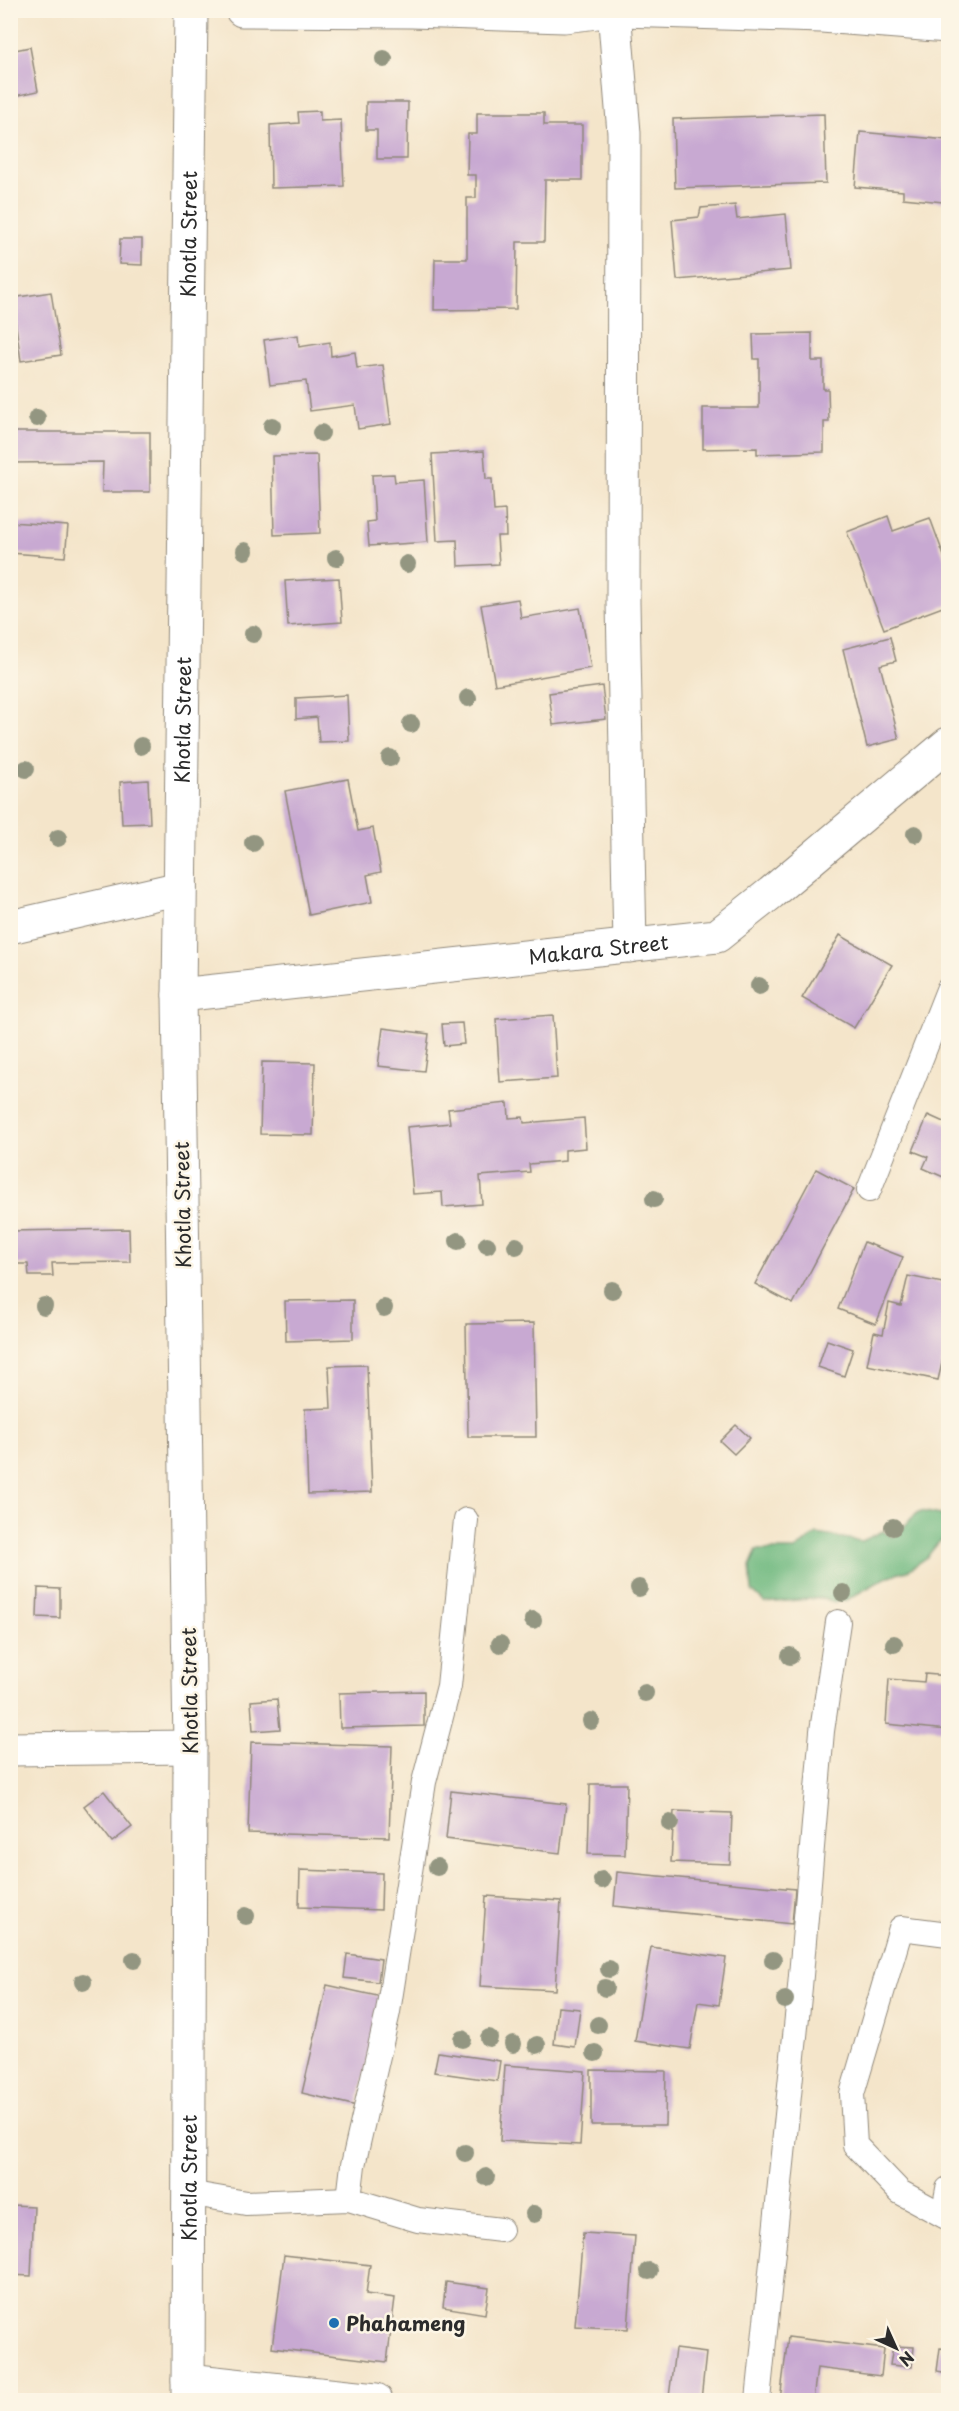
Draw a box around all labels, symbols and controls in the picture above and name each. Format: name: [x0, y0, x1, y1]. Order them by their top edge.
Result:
street label: Khotla Street: [172, 170, 204, 298]
street label: Khotla Street: [167, 656, 198, 784]
street label: Makara Street: [527, 926, 670, 972]
street label: Khotla Street: [166, 1141, 198, 1269]
street label: Khotla Street: [173, 1627, 205, 1755]
street label: Khotla Street: [173, 2114, 204, 2242]
place label: Phahameng: [346, 2308, 466, 2338]
marker: Phahameng: [327, 2316, 341, 2330]
north arrow: [866, 2318, 926, 2378]
text: N: [894, 2346, 920, 2372]

